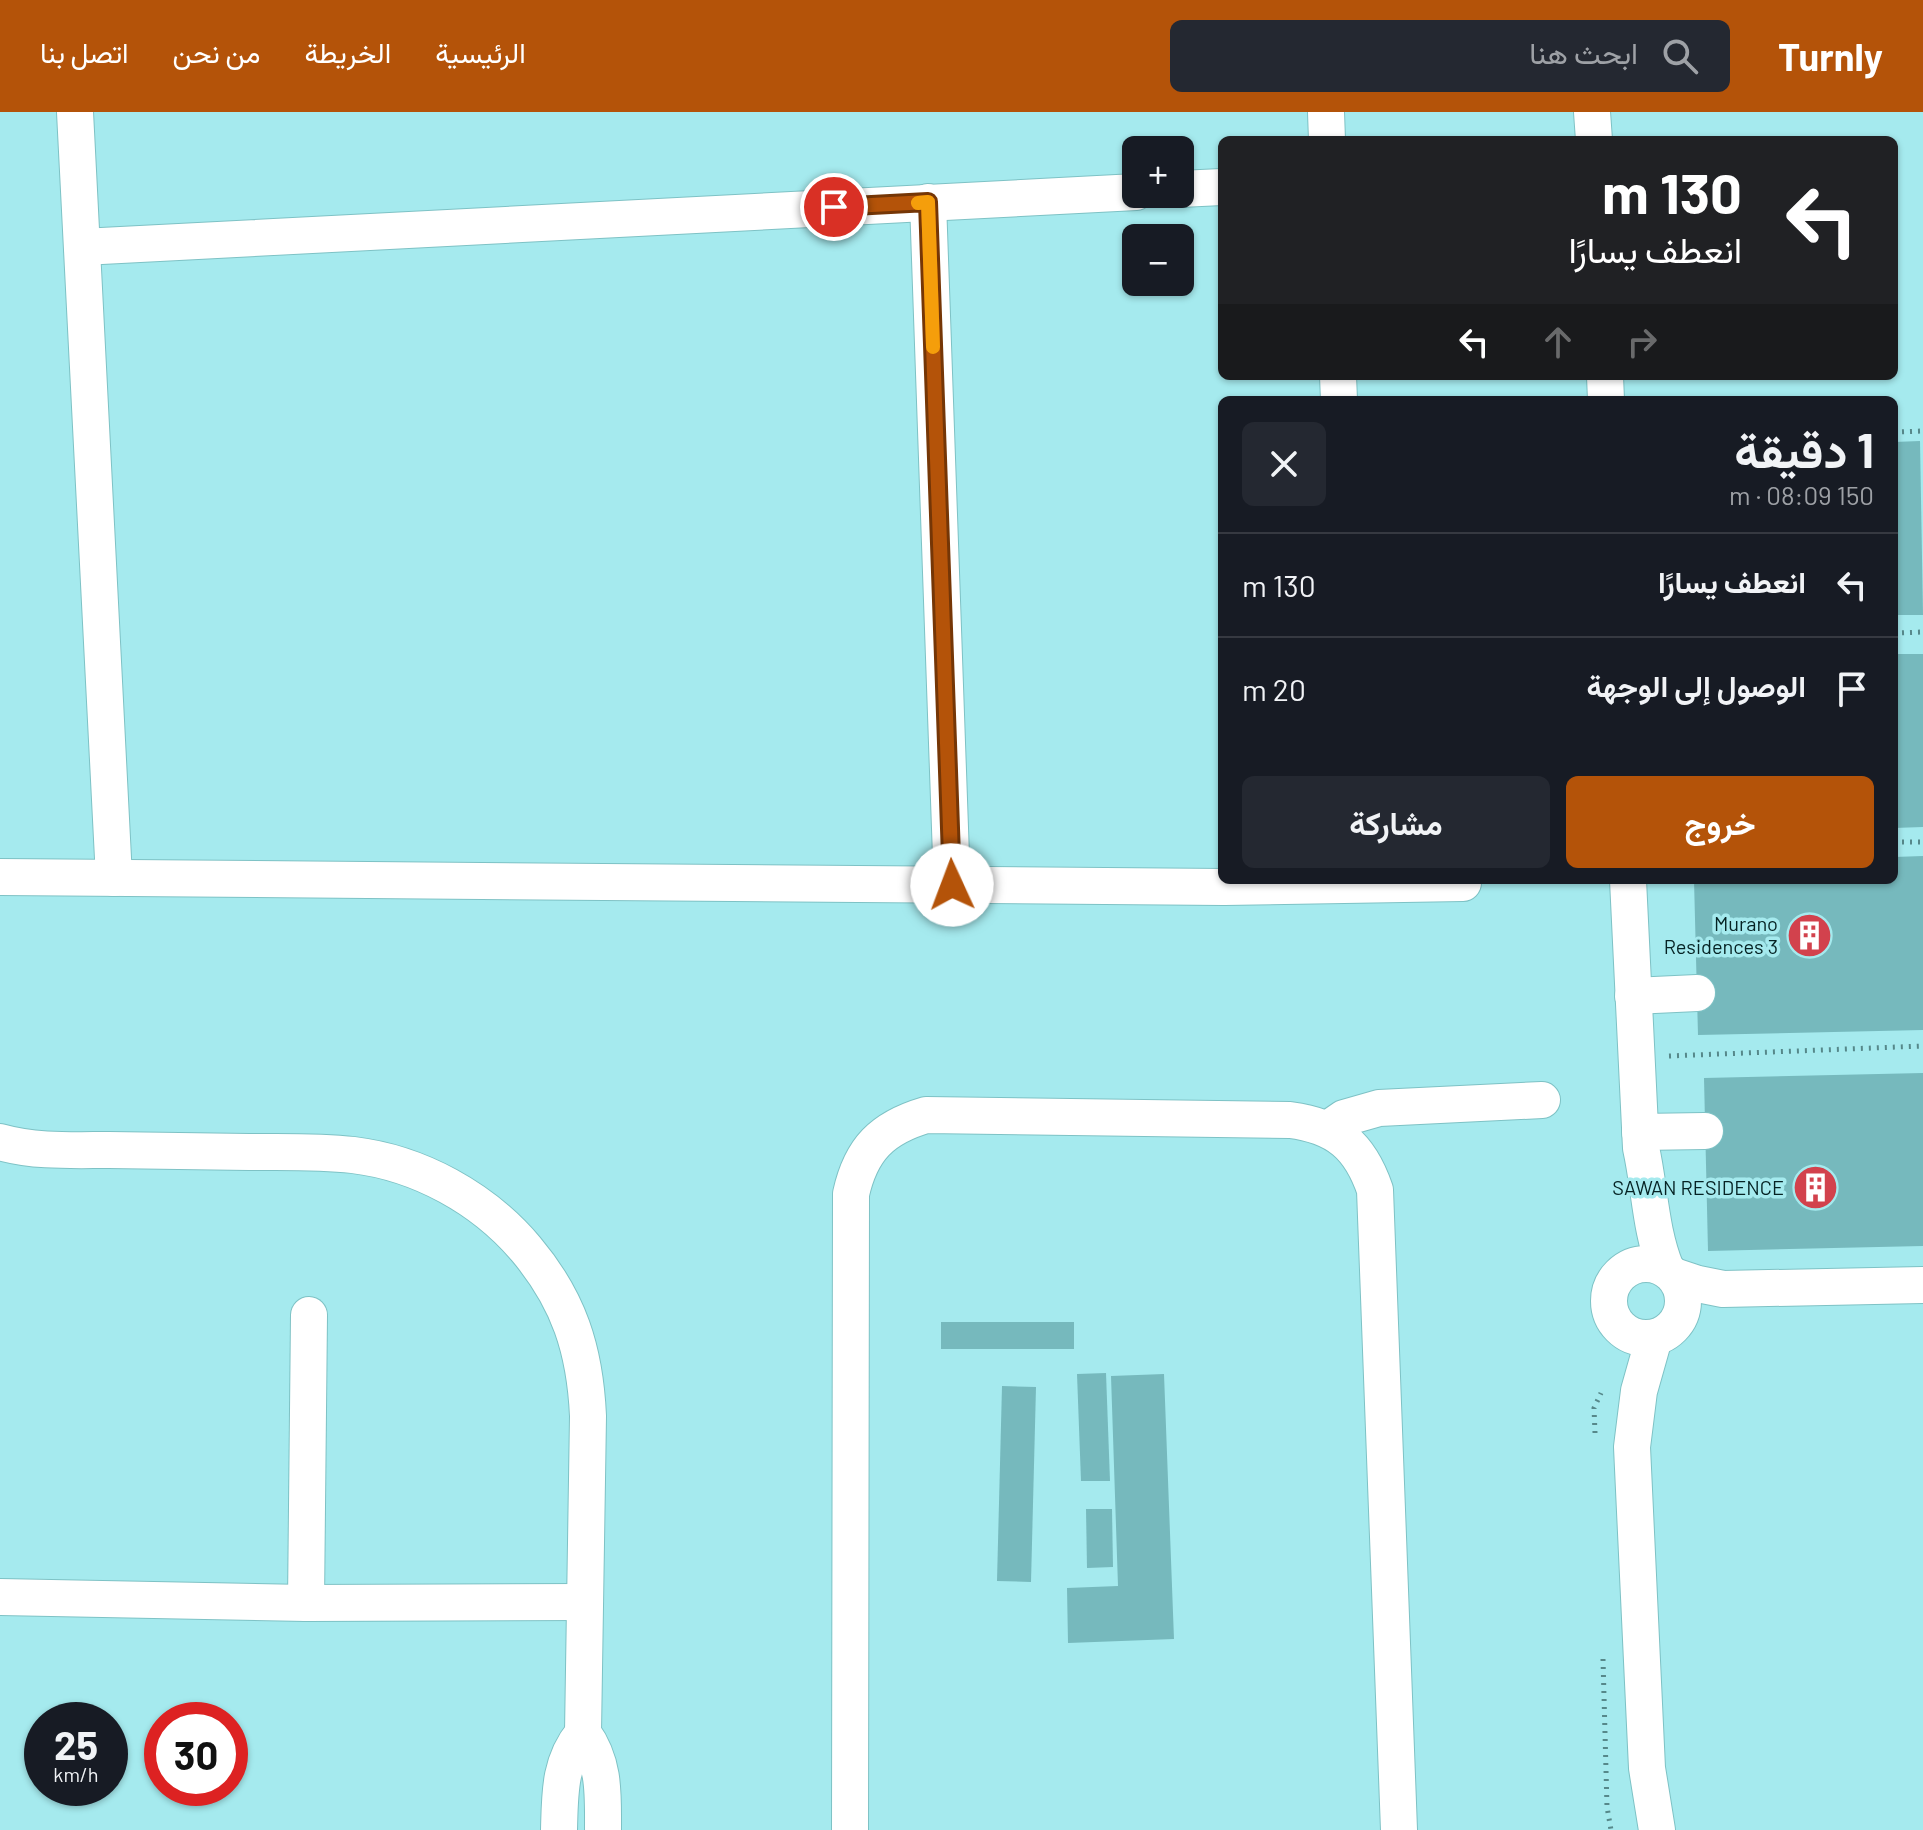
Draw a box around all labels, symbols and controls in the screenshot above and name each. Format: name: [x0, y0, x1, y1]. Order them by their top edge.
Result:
search box: [1170, 20, 1730, 92]
text: Turnly: [1778, 33, 1883, 79]
text: ابحث هنا: [1529, 34, 1638, 70]
icon: search: [1658, 34, 1702, 78]
text: اتصل بنا: [40, 35, 129, 69]
text: من نحن: [173, 35, 261, 69]
text: الخريطة: [305, 35, 391, 69]
text: الرئيسية: [435, 35, 526, 69]
map controls: [1122, 136, 1194, 296]
button: +: [1122, 136, 1194, 208]
text: 130 m: [1602, 158, 1742, 225]
icon: left: [1770, 168, 1874, 272]
pin: [800, 173, 868, 241]
icon: arrive: [812, 185, 856, 229]
button: −: [1122, 224, 1194, 296]
text: انعطف يسارًا: [1569, 227, 1742, 270]
icon: left: [1452, 320, 1496, 364]
icon: ahead: [1536, 320, 1580, 364]
icon: right: [1620, 320, 1664, 364]
text: 1 دقيقة: [1734, 420, 1874, 478]
button: close: [1242, 422, 1326, 506]
text: 150 m · 08:09: [1729, 479, 1874, 510]
text: انعطف يسارًا: [1658, 563, 1806, 599]
icon: left: [1830, 563, 1874, 607]
text: 130 m: [1242, 567, 1316, 603]
text: الوصول إلى الوجهة: [1587, 667, 1806, 703]
icon: arrive: [1830, 667, 1874, 711]
text: 20 m: [1242, 671, 1306, 707]
button: مشاركة: [1242, 776, 1550, 868]
button: خروج: [1566, 776, 1874, 868]
position arrow: [910, 843, 994, 927]
place label: Murano Residences 3: [1664, 911, 1778, 958]
building icon: Murano Residences 3: [1785, 912, 1833, 960]
building icon: SAWAN RESIDENCE: [1791, 1164, 1839, 1212]
place label: SAWAN RESIDENCE: [1612, 1175, 1784, 1199]
speed limit sign: 30: [144, 1702, 248, 1806]
text: 25: [54, 1720, 98, 1768]
text: km/h: [53, 1762, 99, 1786]

